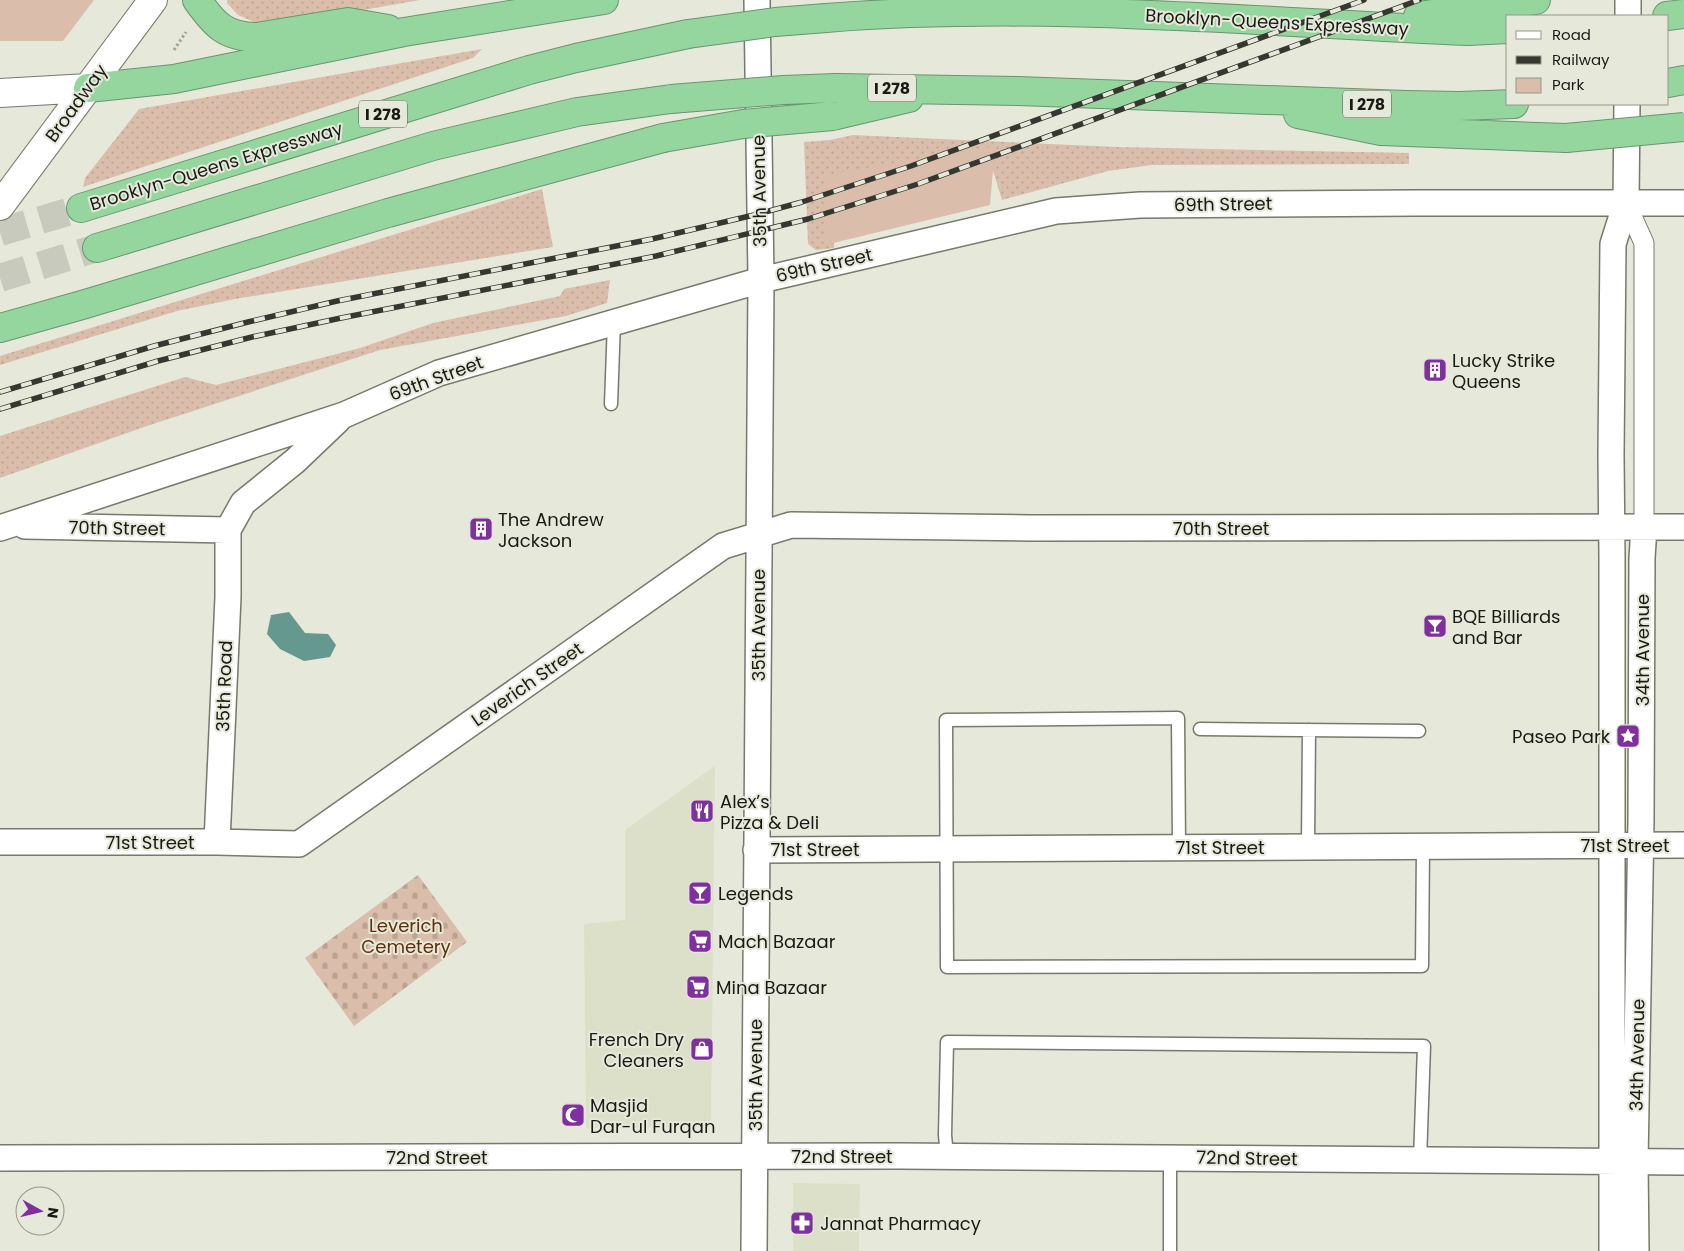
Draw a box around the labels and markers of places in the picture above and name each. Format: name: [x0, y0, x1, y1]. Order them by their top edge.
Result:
place label: Lucky Strike Queens: [1452, 348, 1555, 394]
building icon: Lucky Strike Queens: [1422, 357, 1448, 383]
place label: The Andrew Jackson: [498, 507, 604, 553]
building icon: The Andrew Jackson: [468, 516, 494, 542]
place label: BQE Billiards and Bar: [1452, 604, 1560, 650]
bar icon: BQE Billiards and Bar: [1422, 613, 1448, 639]
place icon: Paseo Park: [1615, 723, 1641, 749]
place label: Paseo Park: [1512, 724, 1611, 749]
place label: Alex’s Pizza & Deli: [720, 789, 819, 835]
restaurant icon: Alex’s Pizza & Deli: [689, 798, 715, 824]
bar icon: Legends: [687, 880, 713, 906]
place label: Legends: [718, 881, 793, 906]
supermarket icon: Mach Bazaar: [687, 928, 713, 954]
place label: Mach Bazaar: [718, 929, 836, 954]
supermarket icon: Mina Bazaar: [685, 974, 711, 1000]
place label: Mina Bazaar: [716, 975, 827, 1000]
place label: French Dry Cleaners: [589, 1027, 684, 1073]
shop icon: French Dry Cleaners: [689, 1036, 715, 1062]
place label: Masjid Dar-ul Furqan: [590, 1093, 715, 1139]
mosque icon: Masjid Dar-ul Furqan: [560, 1102, 586, 1128]
pharmacy icon: Jannat Pharmacy: [789, 1210, 815, 1236]
place label: Jannat Pharmacy: [820, 1211, 981, 1236]

